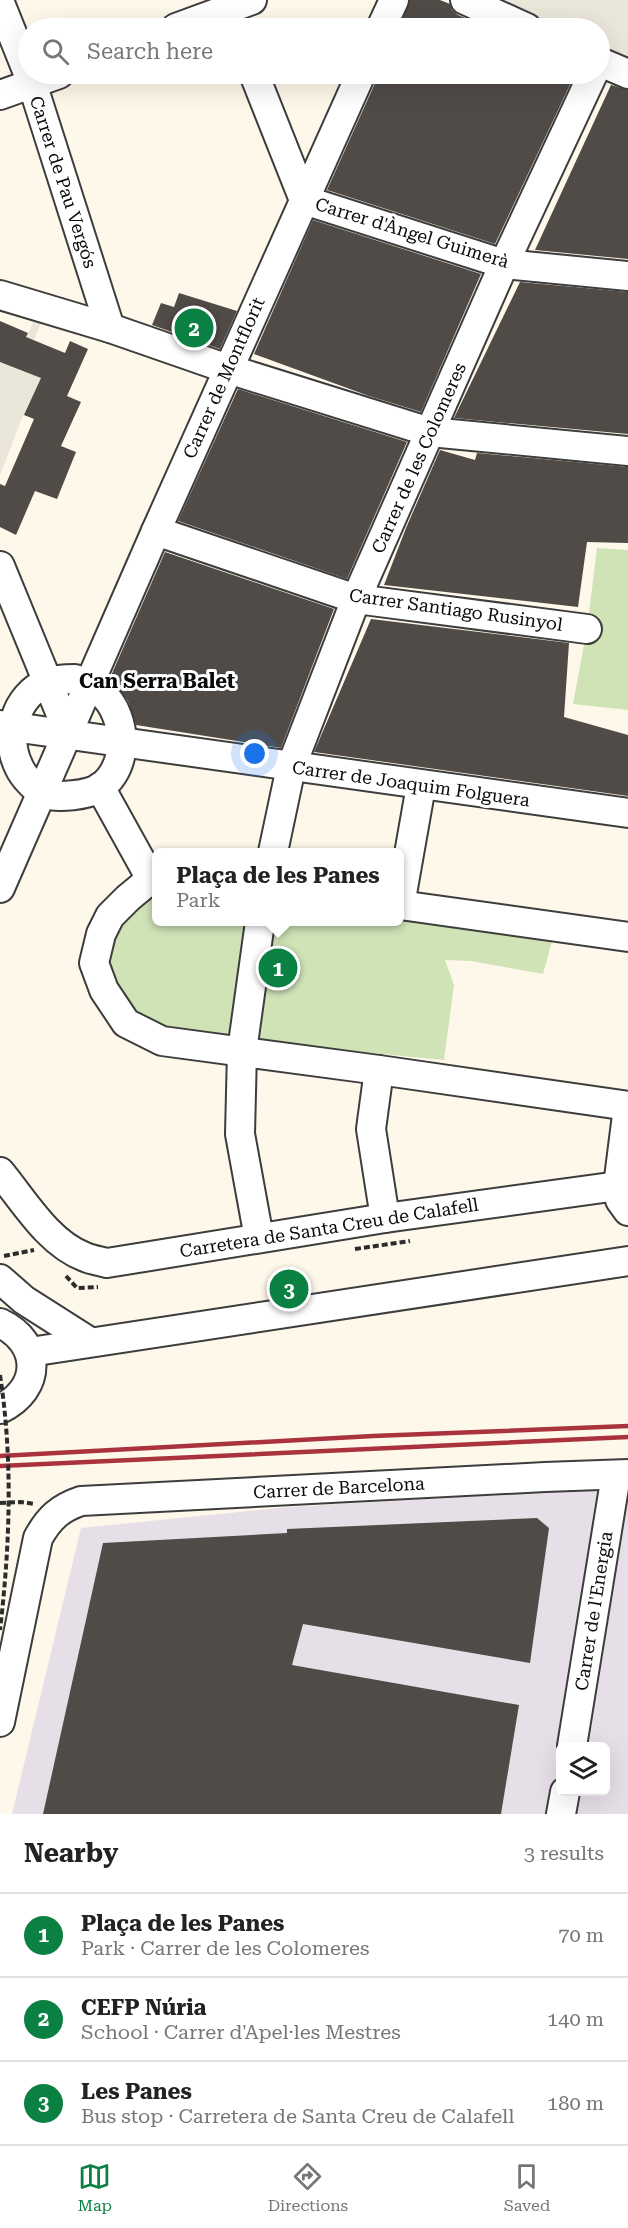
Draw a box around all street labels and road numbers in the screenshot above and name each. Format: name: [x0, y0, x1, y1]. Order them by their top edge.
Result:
street label: Carrer de Pau Vergós: [26, 93, 101, 270]
street label: Carrer d'Àngel Guimerà: [313, 193, 512, 272]
street label: Carrer de Montflorit: [178, 294, 269, 462]
street label: Carrer de les Colomeres: [367, 359, 470, 556]
street label: Carrer Santiago Rusinyol: [348, 584, 565, 635]
street label: Carrer de Joaquim Folguera: [291, 756, 531, 811]
street label: Carretera de Santa Creu de Calafell: [178, 1193, 480, 1262]
street label: Carrer de Barcelona: [253, 1473, 426, 1502]
street label: Carrer de l'Energia: [571, 1530, 616, 1692]

